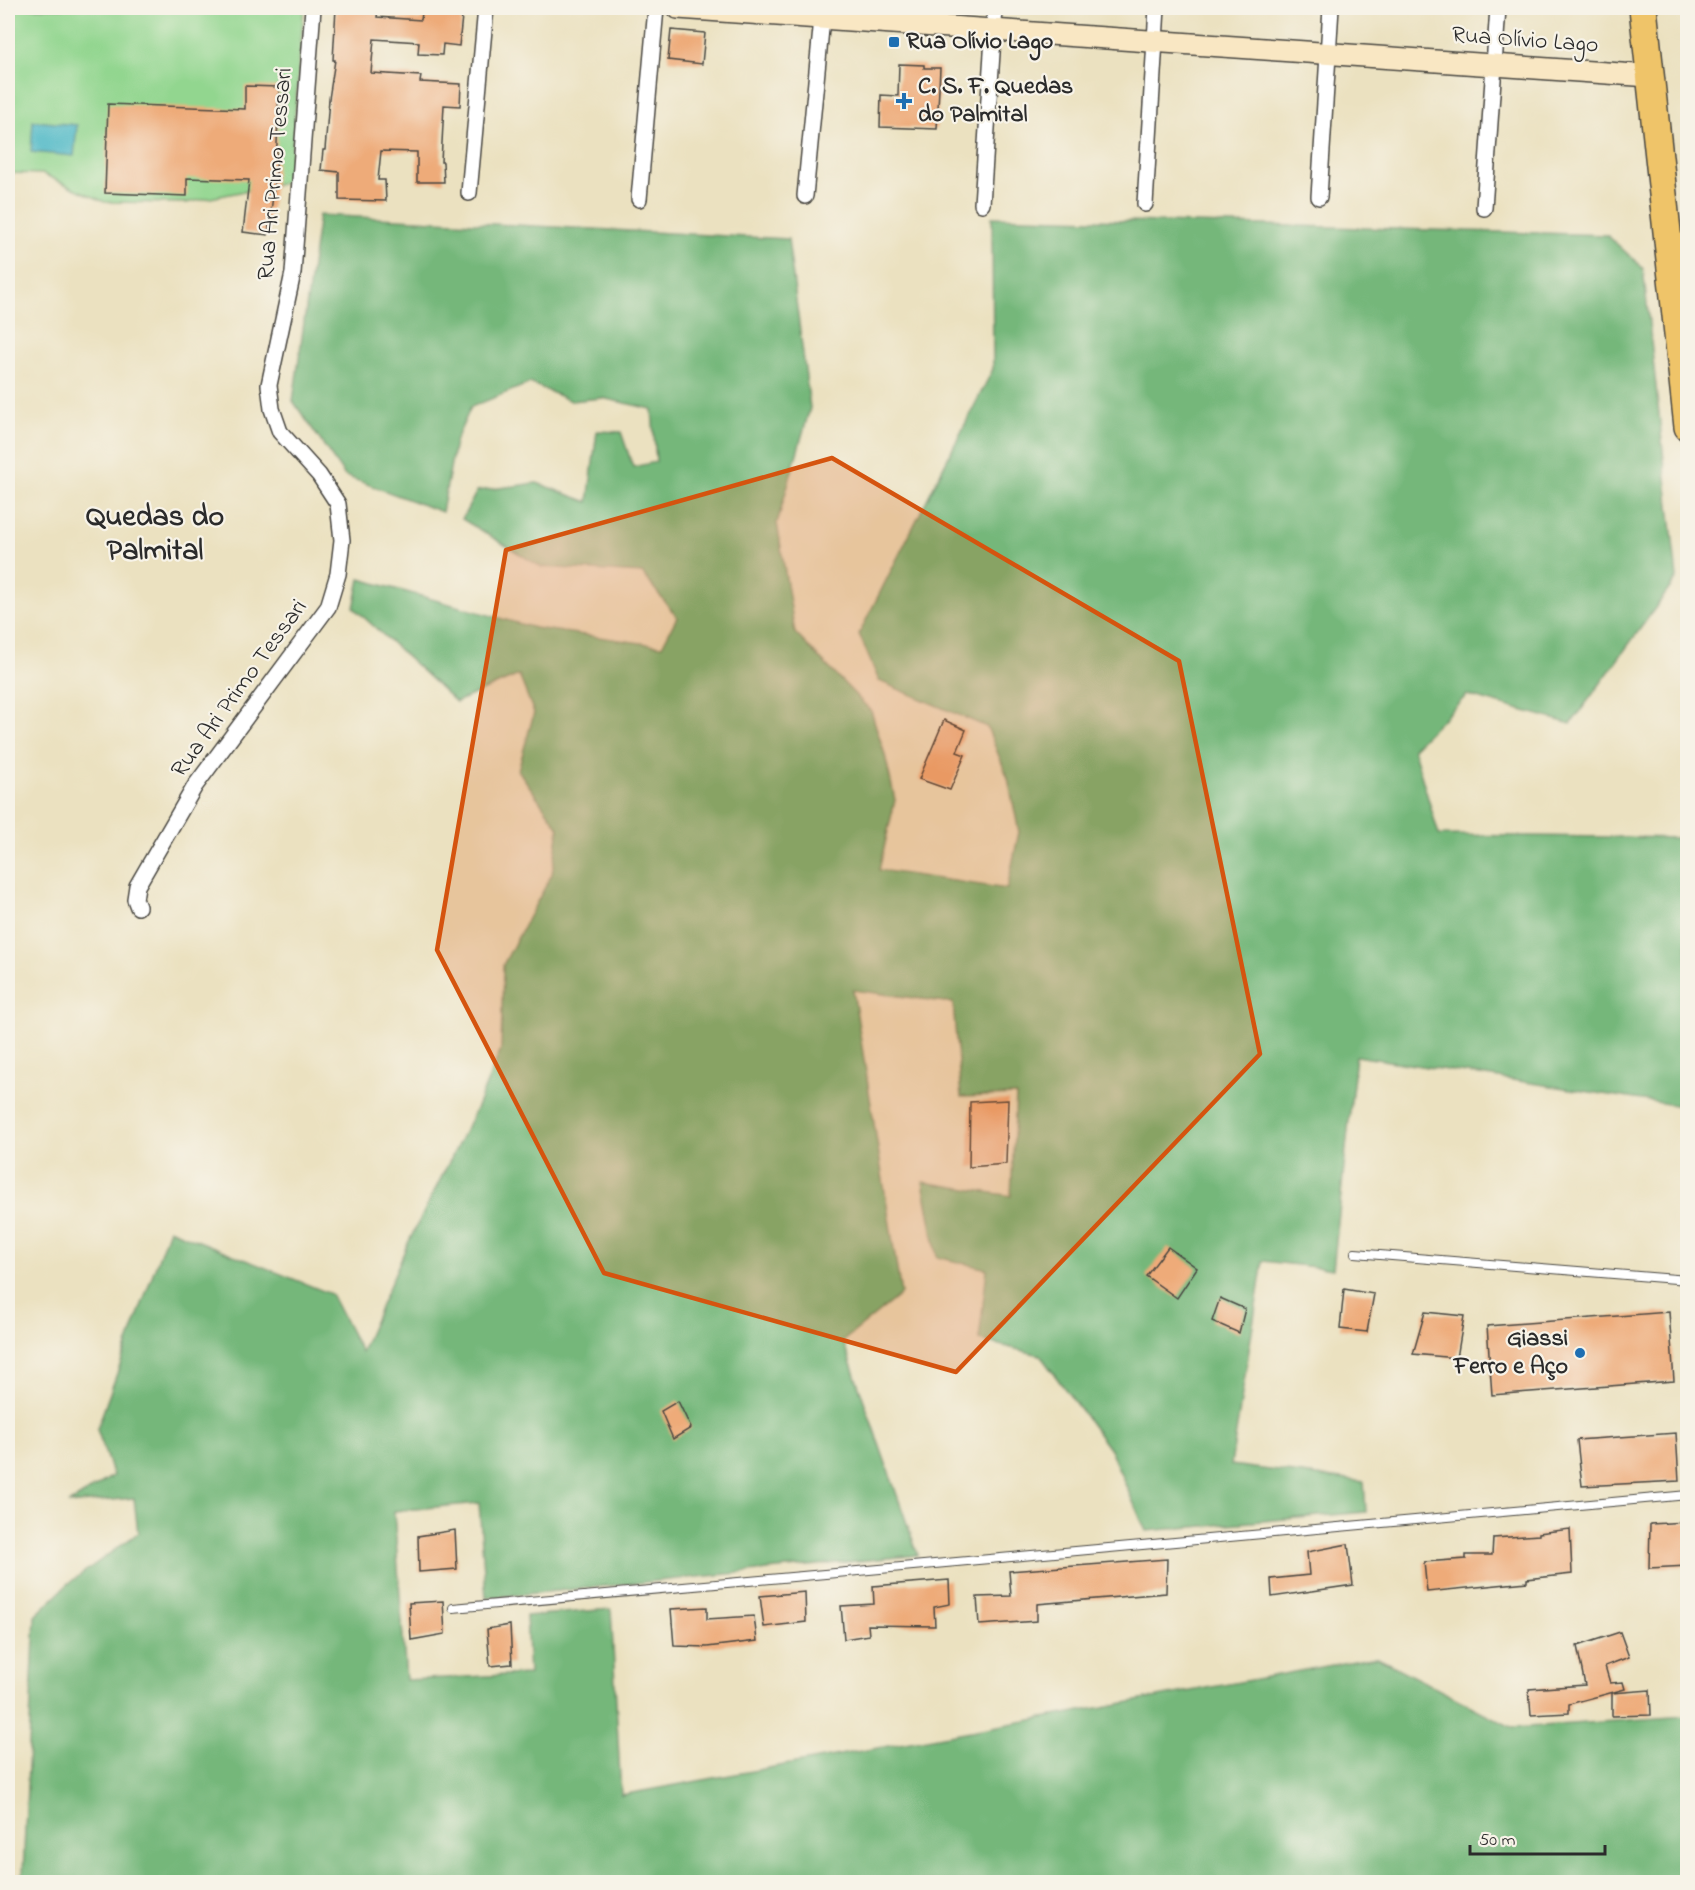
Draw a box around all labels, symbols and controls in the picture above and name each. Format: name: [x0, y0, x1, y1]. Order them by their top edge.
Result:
street label: Rua Olívio Lago: [1450, 18, 1600, 64]
place label: Rua Olívio Lago: [906, 25, 1053, 61]
marker: Rua Olívio Lago: [887, 35, 901, 49]
street label: Rua Ari Primo Tessari: [249, 66, 303, 282]
place label: C. S. F. Quedas do Palmital: [918, 70, 1073, 133]
marker: C. S. F. Quedas do Palmital: [895, 92, 913, 110]
district label: Quedas do Palmital: [86, 496, 224, 574]
street label: Rua Ari Primo Tessari: [163, 592, 317, 786]
place label: Giassi Ferro e Aço: [1453, 1322, 1568, 1385]
marker: Giassi Ferro e Aço: [1573, 1346, 1587, 1360]
scale bar: [1470, 1818, 1605, 1856]
text: 50 m: [1479, 1828, 1516, 1854]

